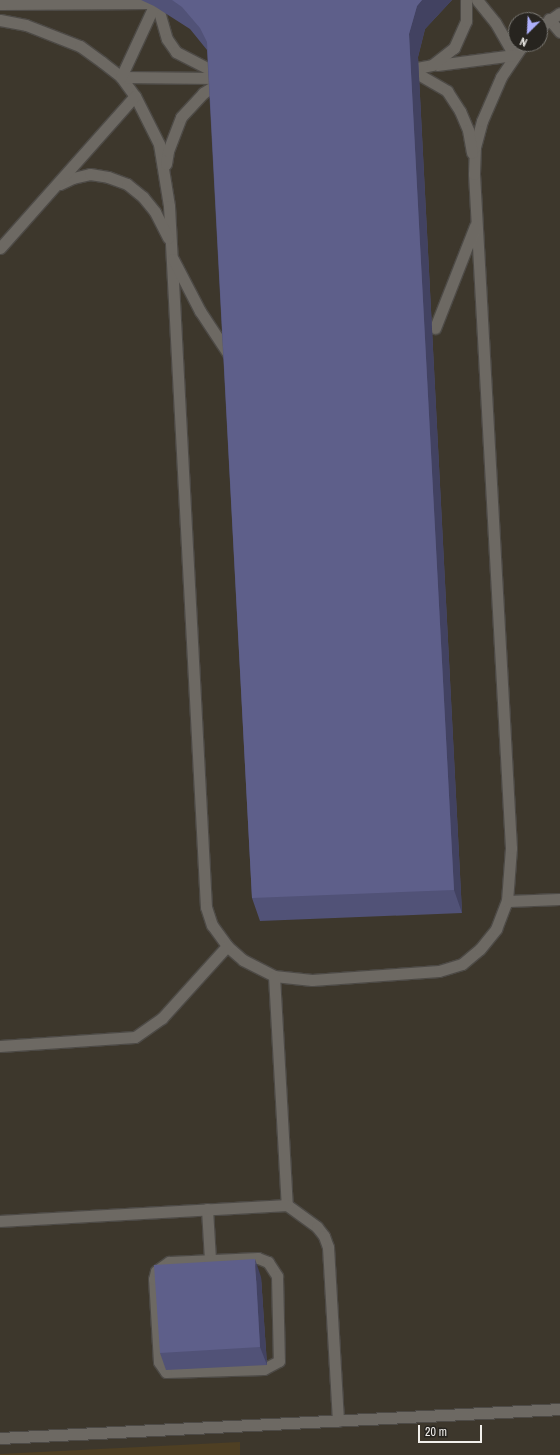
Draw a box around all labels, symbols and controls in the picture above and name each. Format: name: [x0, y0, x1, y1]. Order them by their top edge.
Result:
north arrow: [508, 12, 548, 52]
text: N: [518, 34, 529, 50]
scale bar: [420, 1417, 484, 1443]
text: 20 m: [425, 1424, 447, 1440]

